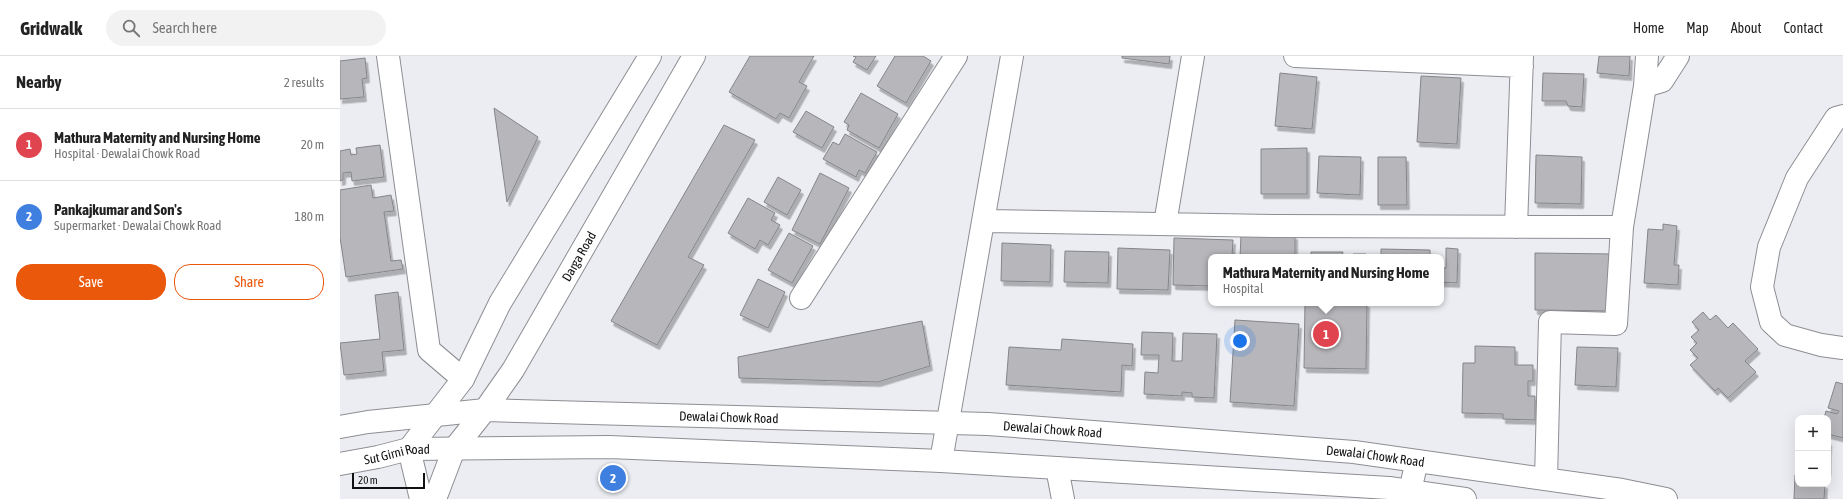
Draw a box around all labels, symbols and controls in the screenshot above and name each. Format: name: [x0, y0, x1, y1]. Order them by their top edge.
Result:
search box: [106, 10, 386, 46]
text: Gridwalk: [20, 17, 82, 39]
icon: search: [120, 17, 142, 39]
text: Search here: [152, 19, 217, 36]
text: Home: [1633, 20, 1664, 36]
text: Map: [1686, 20, 1709, 36]
text: About: [1731, 20, 1762, 36]
text: Contact: [1784, 20, 1823, 36]
text: Nearby: [16, 72, 62, 92]
text: 2 results: [284, 75, 324, 90]
text: Mathura Maternity and Nursing Home: [54, 129, 261, 146]
text: 1: [26, 137, 32, 152]
text: 20 m: [301, 137, 324, 152]
text: Hospital · Dewalai Chowk Road: [54, 146, 200, 161]
text: Pankajkumar and Son's: [54, 201, 182, 218]
text: 2: [26, 209, 32, 224]
text: 180 m: [295, 209, 324, 224]
text: Supermarket · Dewalai Chowk Road: [54, 218, 222, 233]
street label: Darga Road: [559, 229, 599, 284]
popup: [1208, 254, 1444, 306]
button: Save: [16, 264, 166, 300]
button: Share: [174, 264, 324, 300]
text: Mathura Maternity and Nursing Home: [1223, 264, 1429, 281]
text: Hospital: [1223, 281, 1263, 296]
pin: 1: [1313, 319, 1339, 349]
your location: [1230, 331, 1250, 351]
street label: Dewalai Chowk Road: [679, 408, 779, 426]
map controls: [1795, 415, 1831, 487]
button: +: [1795, 415, 1831, 451]
street label: Dewalai Chowk Road: [1002, 418, 1103, 441]
street label: Sut Girni Road: [363, 441, 430, 467]
street label: Dewalai Chowk Road: [1325, 443, 1426, 470]
button: −: [1795, 451, 1831, 487]
pin: 2: [600, 463, 626, 493]
scale bar: [352, 471, 425, 490]
text: 20 m: [358, 474, 378, 486]

